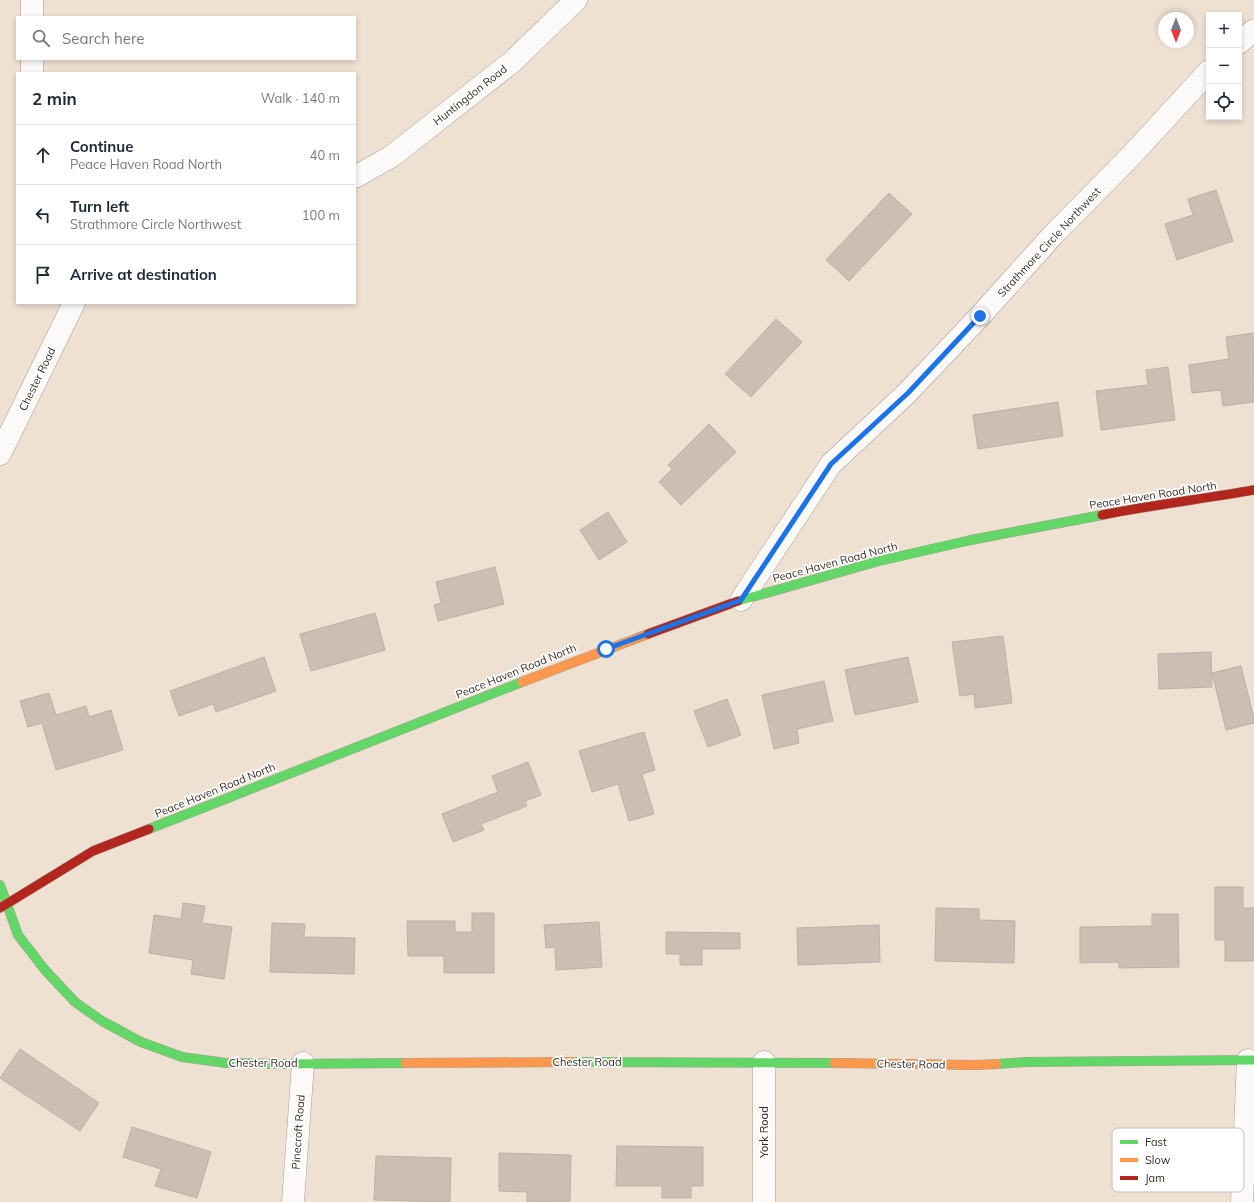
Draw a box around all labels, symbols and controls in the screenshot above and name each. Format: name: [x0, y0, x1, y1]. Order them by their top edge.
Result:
north arrow: [1158, 12, 1194, 48]
map controls: [1206, 12, 1242, 120]
button: +: [1206, 12, 1242, 48]
search box: [16, 16, 356, 60]
icon: search: [30, 27, 52, 49]
text: Search here: [62, 29, 144, 48]
button: −: [1206, 48, 1242, 84]
street label: Huntingdon Road: [430, 62, 510, 128]
button: locate: [1206, 84, 1242, 120]
text: 2 min: [32, 88, 77, 109]
text: Walk · 140 m: [261, 90, 340, 106]
text: Continue: [70, 137, 133, 156]
icon: ahead: [32, 144, 54, 166]
text: 40 m: [310, 147, 340, 163]
text: Peace Haven Road North: [70, 156, 222, 172]
street label: Strathmore Circle Northwest: [994, 184, 1104, 300]
text: Turn left: [70, 197, 129, 216]
icon: left: [32, 204, 54, 226]
text: 100 m: [302, 207, 340, 223]
text: Strathmore Circle Northwest: [70, 216, 241, 232]
icon: arrive: [32, 264, 54, 286]
text: Arrive at destination: [70, 265, 217, 284]
route end: [971, 307, 989, 325]
street label: Chester Road: [16, 345, 58, 413]
street label: Peace Haven Road North: [1088, 478, 1218, 512]
street label: Peace Haven Road North: [771, 539, 899, 585]
street label: Peace Haven Road North: [454, 640, 578, 702]
route start: [597, 640, 615, 658]
street label: Peace Haven Road North: [153, 759, 277, 821]
street label: Chester Road: [553, 1055, 621, 1069]
street label: Chester Road: [229, 1056, 297, 1070]
street label: Chester Road: [876, 1056, 946, 1072]
street label: Pinecroft Road: [288, 1094, 308, 1170]
street label: York Road: [757, 1106, 771, 1159]
legend: [1112, 1128, 1244, 1192]
text: Fast: [1145, 1135, 1167, 1149]
text: Slow: [1145, 1153, 1171, 1167]
text: Jam: [1145, 1171, 1165, 1185]

